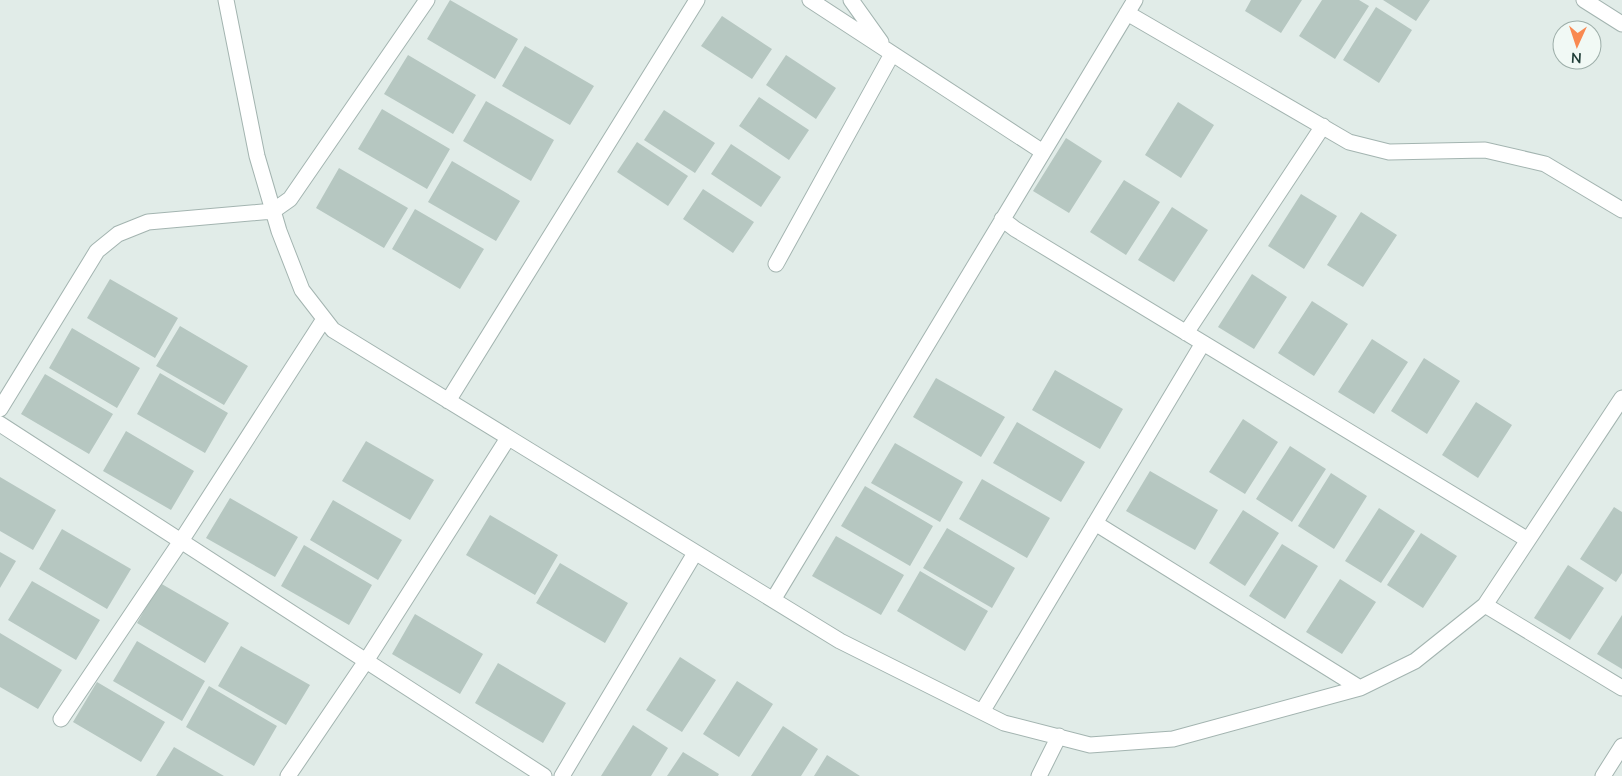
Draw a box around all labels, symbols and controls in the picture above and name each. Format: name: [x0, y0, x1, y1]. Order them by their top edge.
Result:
north arrow: [1552, 20, 1602, 70]
text: N: [1570, 50, 1582, 67]

